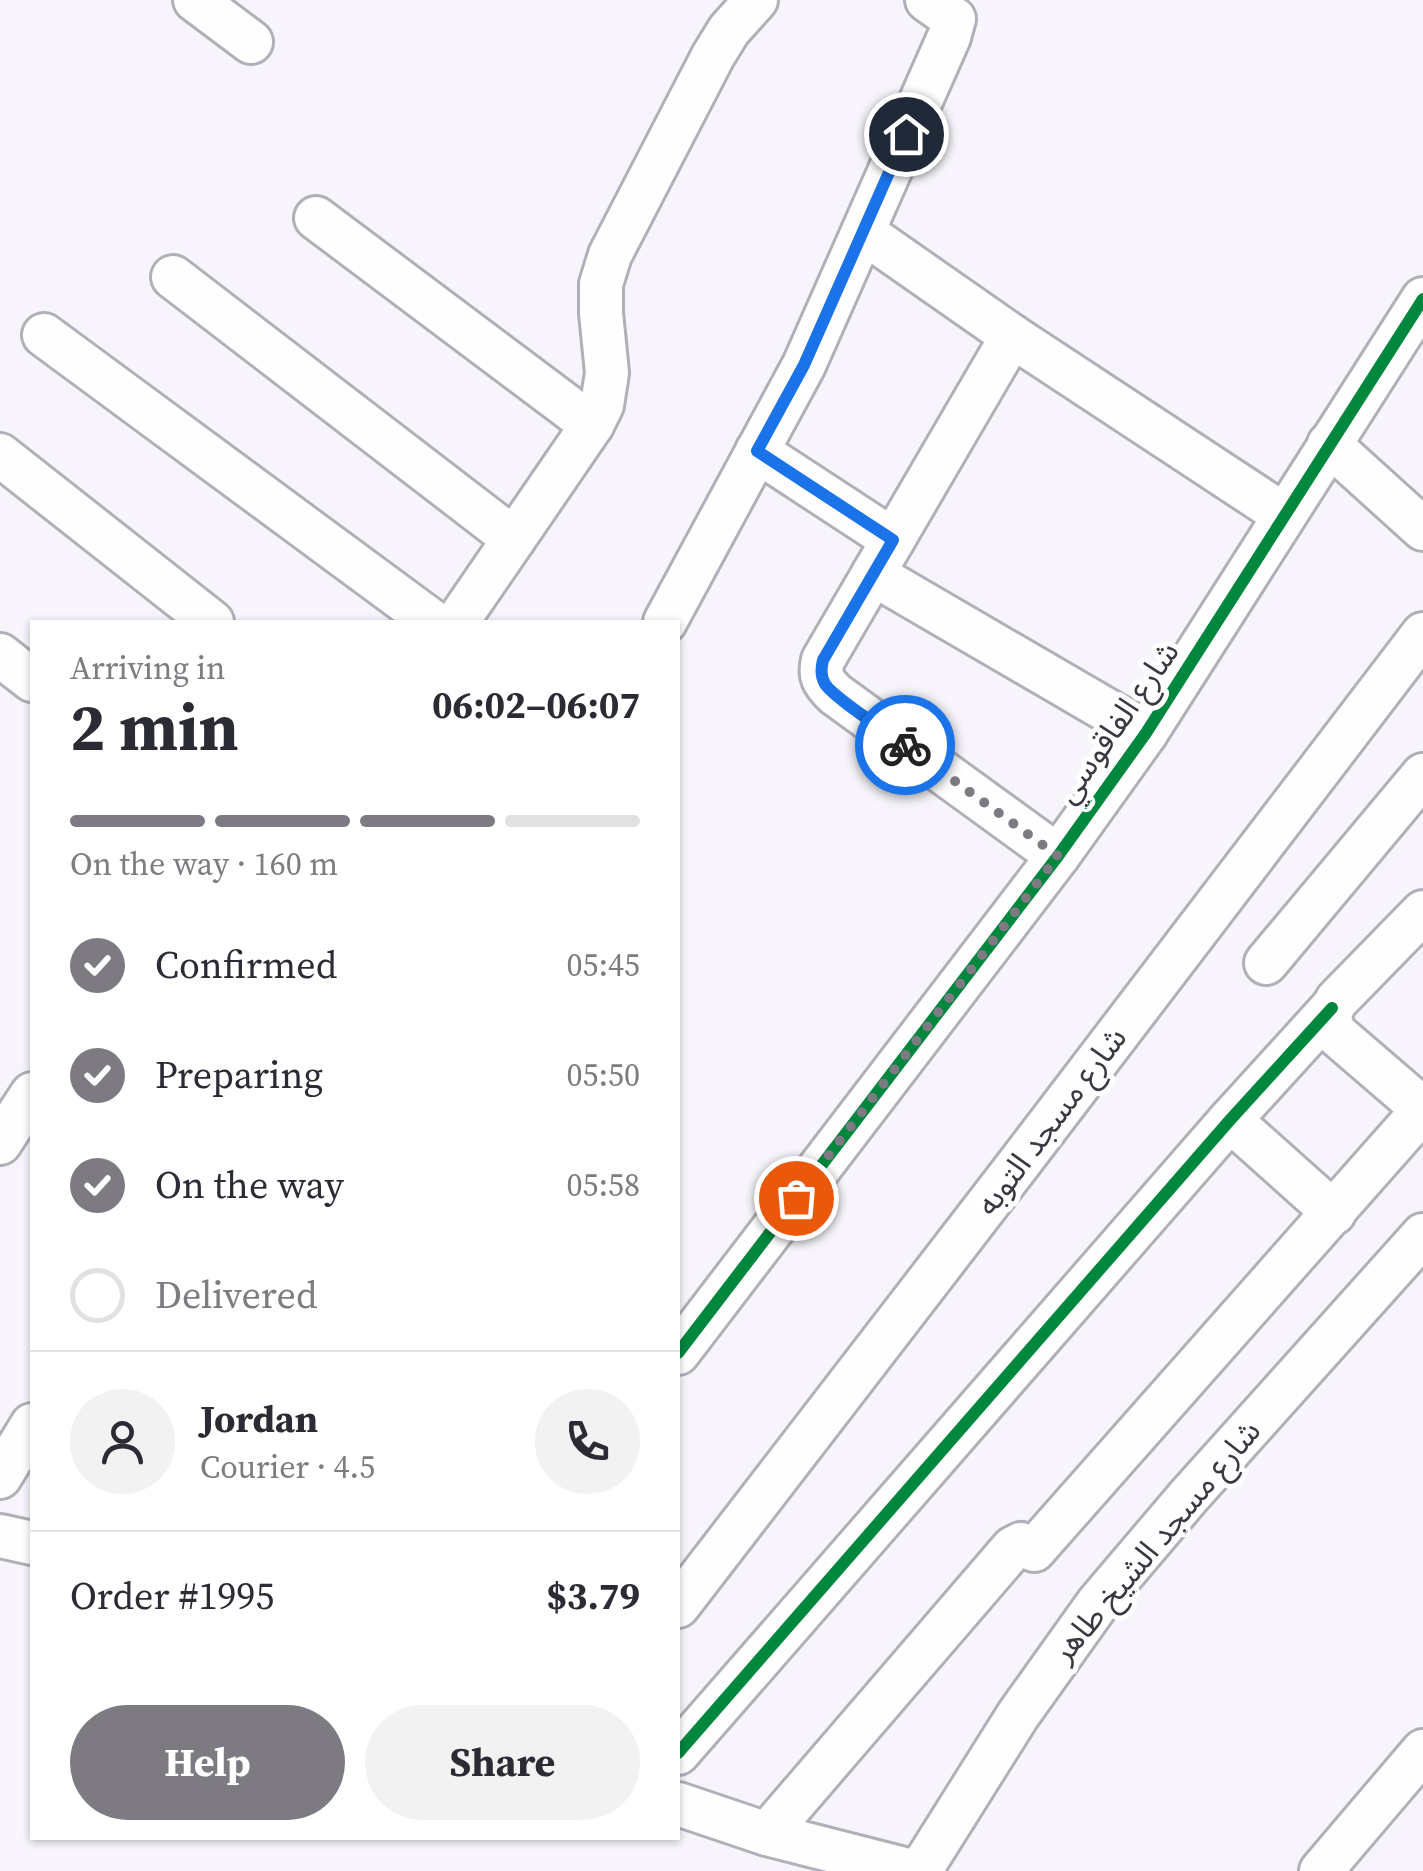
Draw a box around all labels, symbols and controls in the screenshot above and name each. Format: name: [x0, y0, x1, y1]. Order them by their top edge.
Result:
pin: [864, 92, 949, 177]
icon: home: [879, 107, 934, 162]
street label: شارع الفاقوسي: [1045, 632, 1191, 813]
text: Arriving in: [70, 646, 225, 690]
text: 06:02–06:07: [432, 679, 640, 731]
text: 2 min: [70, 683, 239, 772]
courier: [855, 695, 955, 795]
icon: bike: [878, 718, 933, 773]
text: On the way · 160 m: [70, 842, 338, 886]
icon: check: [70, 938, 125, 993]
text: Confirmed: [155, 939, 337, 991]
text: 05:45: [566, 943, 640, 987]
street label: شارع مسجد التوبه: [965, 1018, 1138, 1226]
icon: check: [70, 1048, 125, 1103]
text: Preparing: [155, 1049, 323, 1101]
text: 05:50: [566, 1053, 640, 1097]
pin: [754, 1156, 839, 1241]
icon: check: [70, 1158, 125, 1213]
text: On the way: [155, 1159, 344, 1211]
text: 05:58: [566, 1163, 640, 1207]
icon: bag: [769, 1171, 824, 1226]
text: Delivered: [155, 1269, 318, 1321]
button: person: [70, 1389, 175, 1494]
button: phone: [535, 1389, 640, 1494]
text: Jordan: [200, 1393, 318, 1445]
street label: شارع مسجد الشيخ طاهر: [1041, 1410, 1272, 1674]
text: Courier · 4.5: [200, 1445, 375, 1489]
text: Order #1995: [70, 1570, 274, 1622]
text: $3.79: [546, 1570, 640, 1622]
button: Help: [70, 1705, 345, 1820]
button: Share: [365, 1705, 640, 1820]

